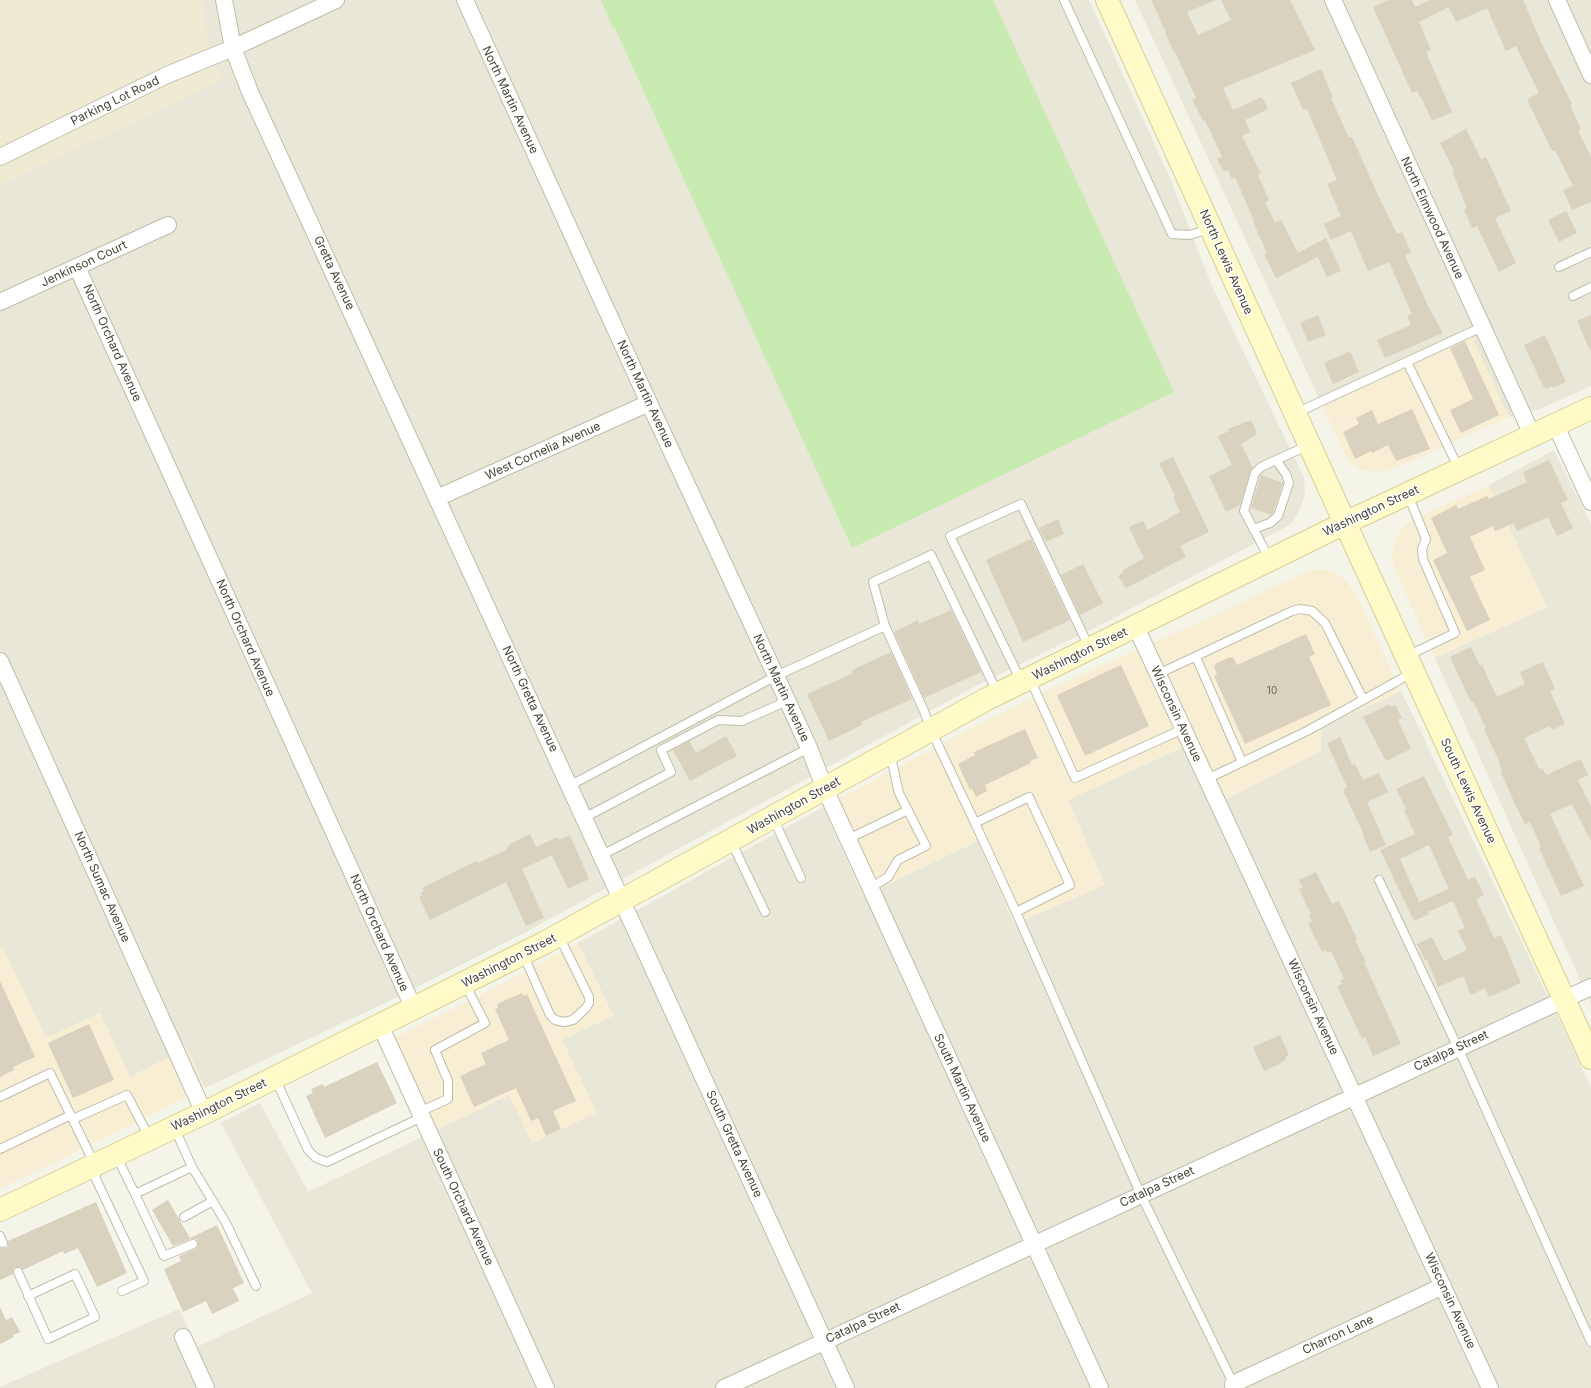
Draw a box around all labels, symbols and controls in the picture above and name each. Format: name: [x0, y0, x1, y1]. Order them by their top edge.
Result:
street label: North Martin Avenue: [479, 44, 541, 156]
street label: Parking Lot Road: [68, 73, 162, 129]
street label: North Elmwood Avenue: [1397, 155, 1467, 281]
street label: North Lewis Avenue: [1196, 207, 1256, 317]
street label: Gretta Avenue: [311, 234, 357, 312]
street label: Jenkinson Court: [39, 238, 129, 290]
street label: North Orchard Avenue: [80, 282, 144, 404]
street label: North Martin Avenue: [614, 338, 676, 450]
street label: West Cornelia Avenue: [483, 419, 603, 483]
street label: Washington Street: [1321, 482, 1421, 540]
street label: North Orchard Avenue: [213, 577, 277, 699]
street label: Washington Street: [1030, 625, 1130, 683]
street label: North Martin Avenue: [750, 632, 812, 744]
street label: North Gretta Avenue: [499, 644, 561, 754]
street label: Wisconsin Avenue: [1147, 664, 1205, 764]
house number: 10: [1267, 685, 1277, 697]
street label: South Lewis Avenue: [1437, 736, 1499, 846]
street label: Washington Street: [745, 774, 843, 838]
street label: North Sumac Avenue: [71, 829, 133, 945]
street label: North Orchard Avenue: [347, 872, 411, 994]
street label: Washington Street: [459, 931, 559, 991]
street label: Wisconsin Avenue: [1284, 957, 1342, 1057]
street label: Catalpa Street: [1411, 1027, 1491, 1075]
street label: South Martin Avenue: [931, 1031, 993, 1145]
street label: Washington Street: [169, 1076, 269, 1134]
street label: South Gretta Avenue: [703, 1088, 765, 1200]
street label: South Orchard Avenue: [429, 1146, 497, 1268]
street label: Catalpa Street: [1117, 1163, 1197, 1211]
street label: Wisconsin Avenue: [1421, 1251, 1479, 1351]
street label: Catalpa Street: [823, 1299, 903, 1347]
street label: Charron Lane: [1300, 1312, 1376, 1358]

